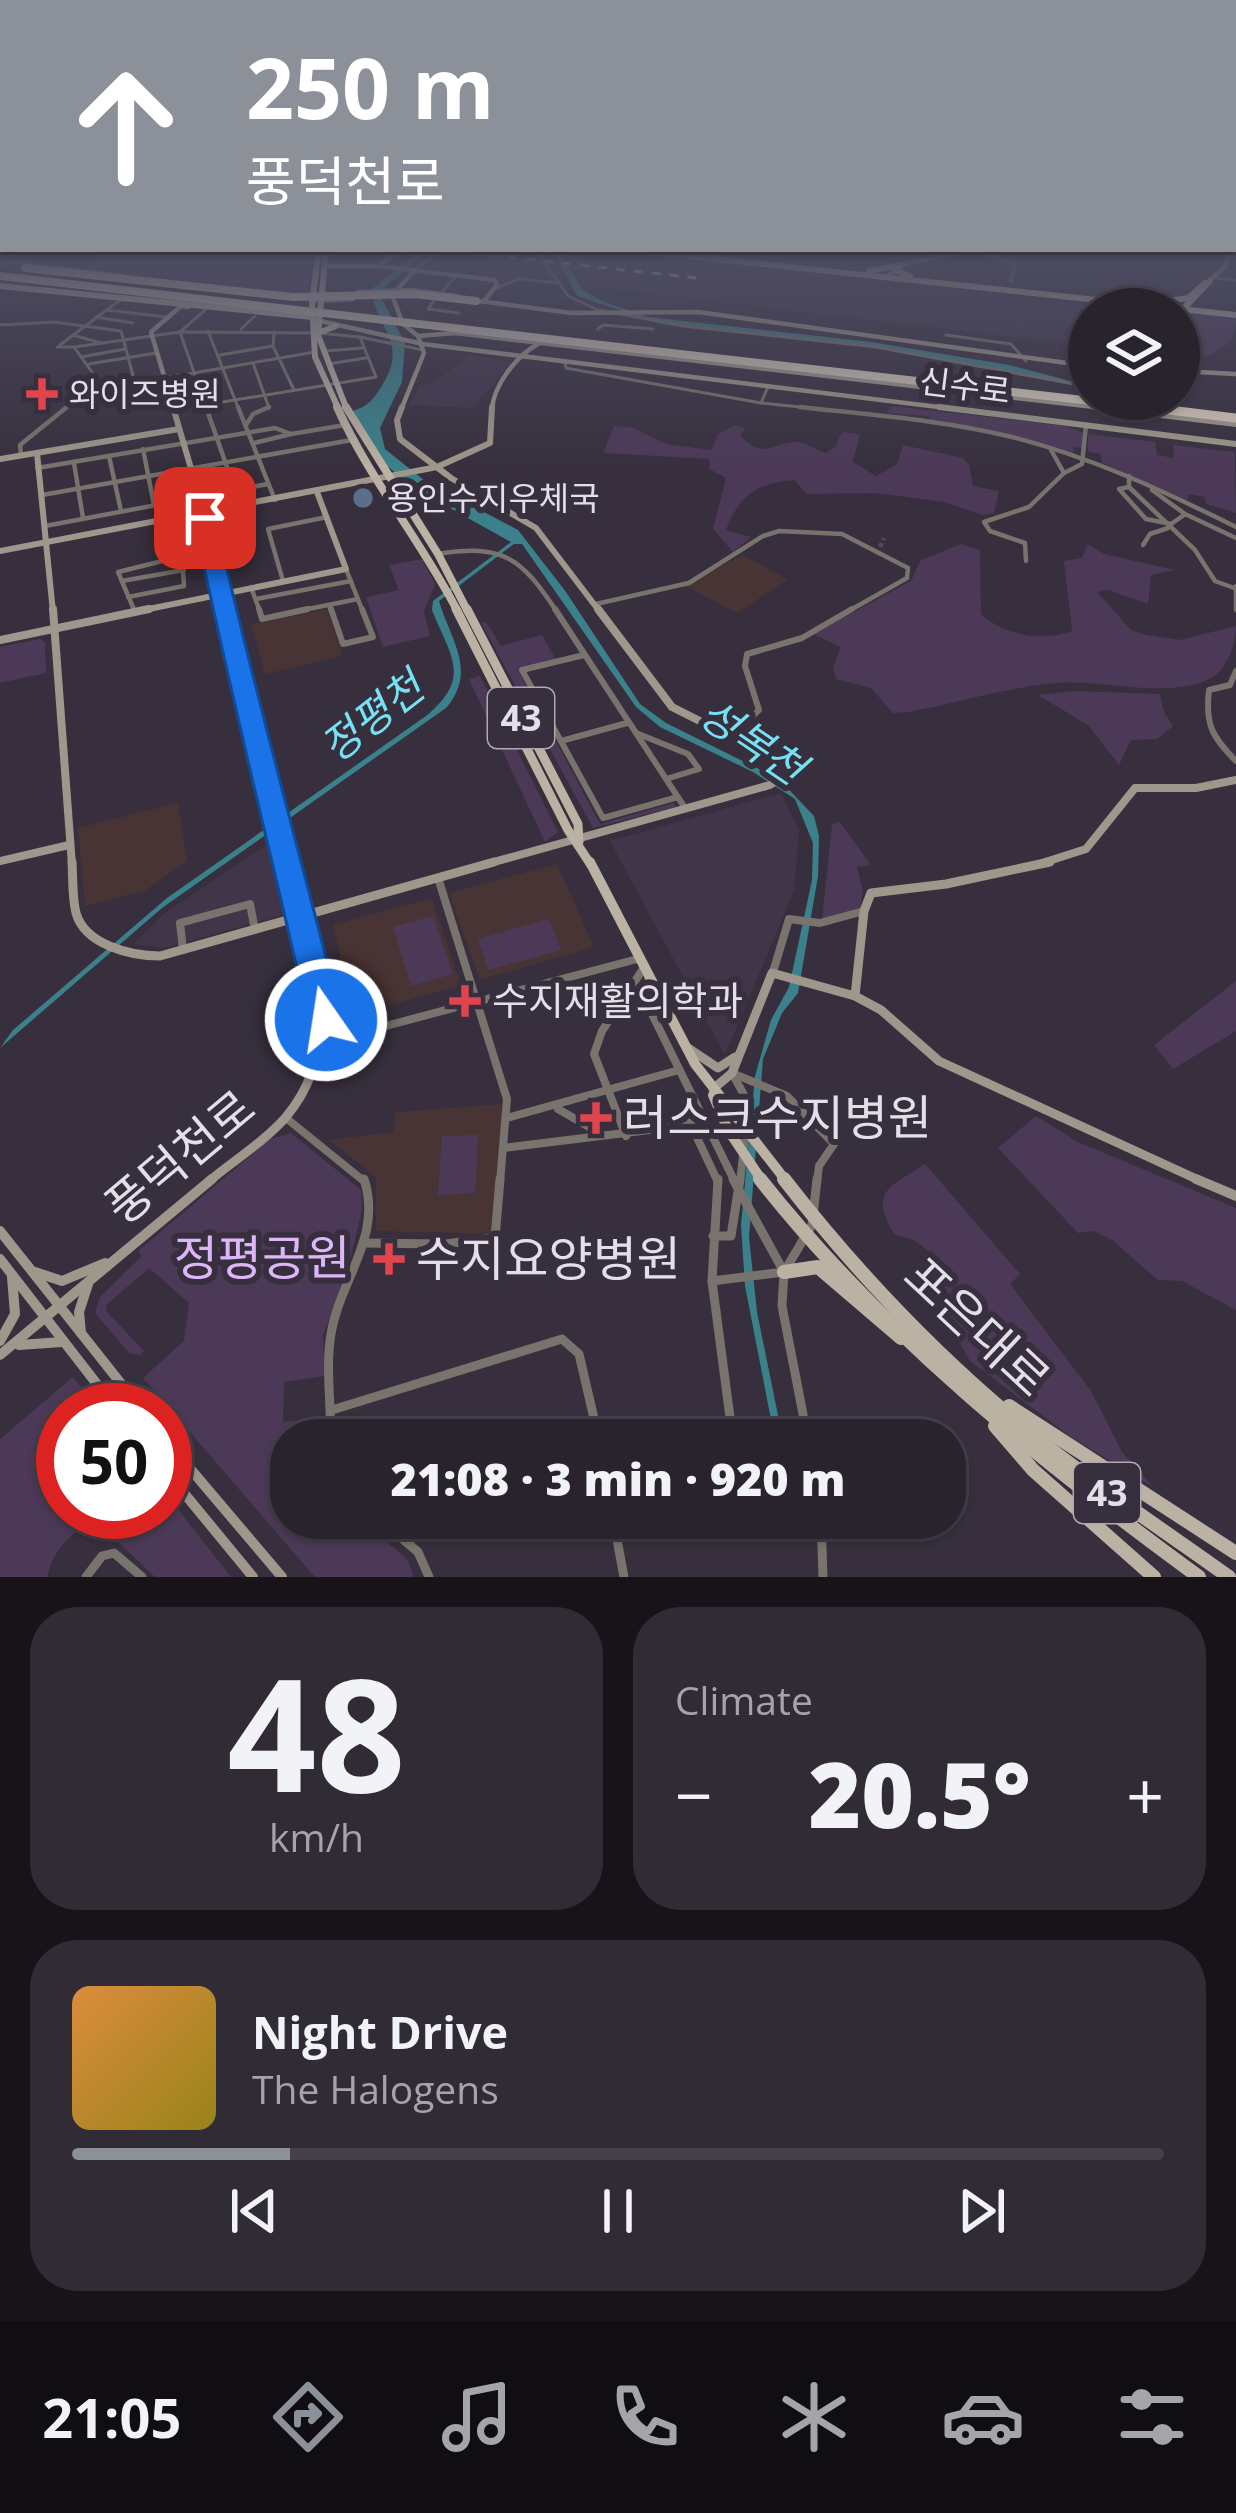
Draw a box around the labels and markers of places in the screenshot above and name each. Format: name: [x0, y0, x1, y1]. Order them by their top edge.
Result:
place label: 와이즈병원: [69, 371, 221, 416]
marker: 와이즈병원: [26, 378, 58, 410]
pin: [154, 467, 256, 569]
place label: 용인수지우체국: [387, 475, 600, 520]
marker: 용인수지우체국: [350, 485, 376, 511]
place label: 수지재활의학과: [492, 973, 743, 1026]
marker: 수지재활의학과: [449, 985, 481, 1017]
place label: 러스크수지병원: [623, 1084, 932, 1149]
marker: 러스크수지병원: [580, 1102, 612, 1134]
place label: 수지요양병원: [416, 1225, 681, 1290]
marker: 수지요양병원: [373, 1243, 405, 1275]

